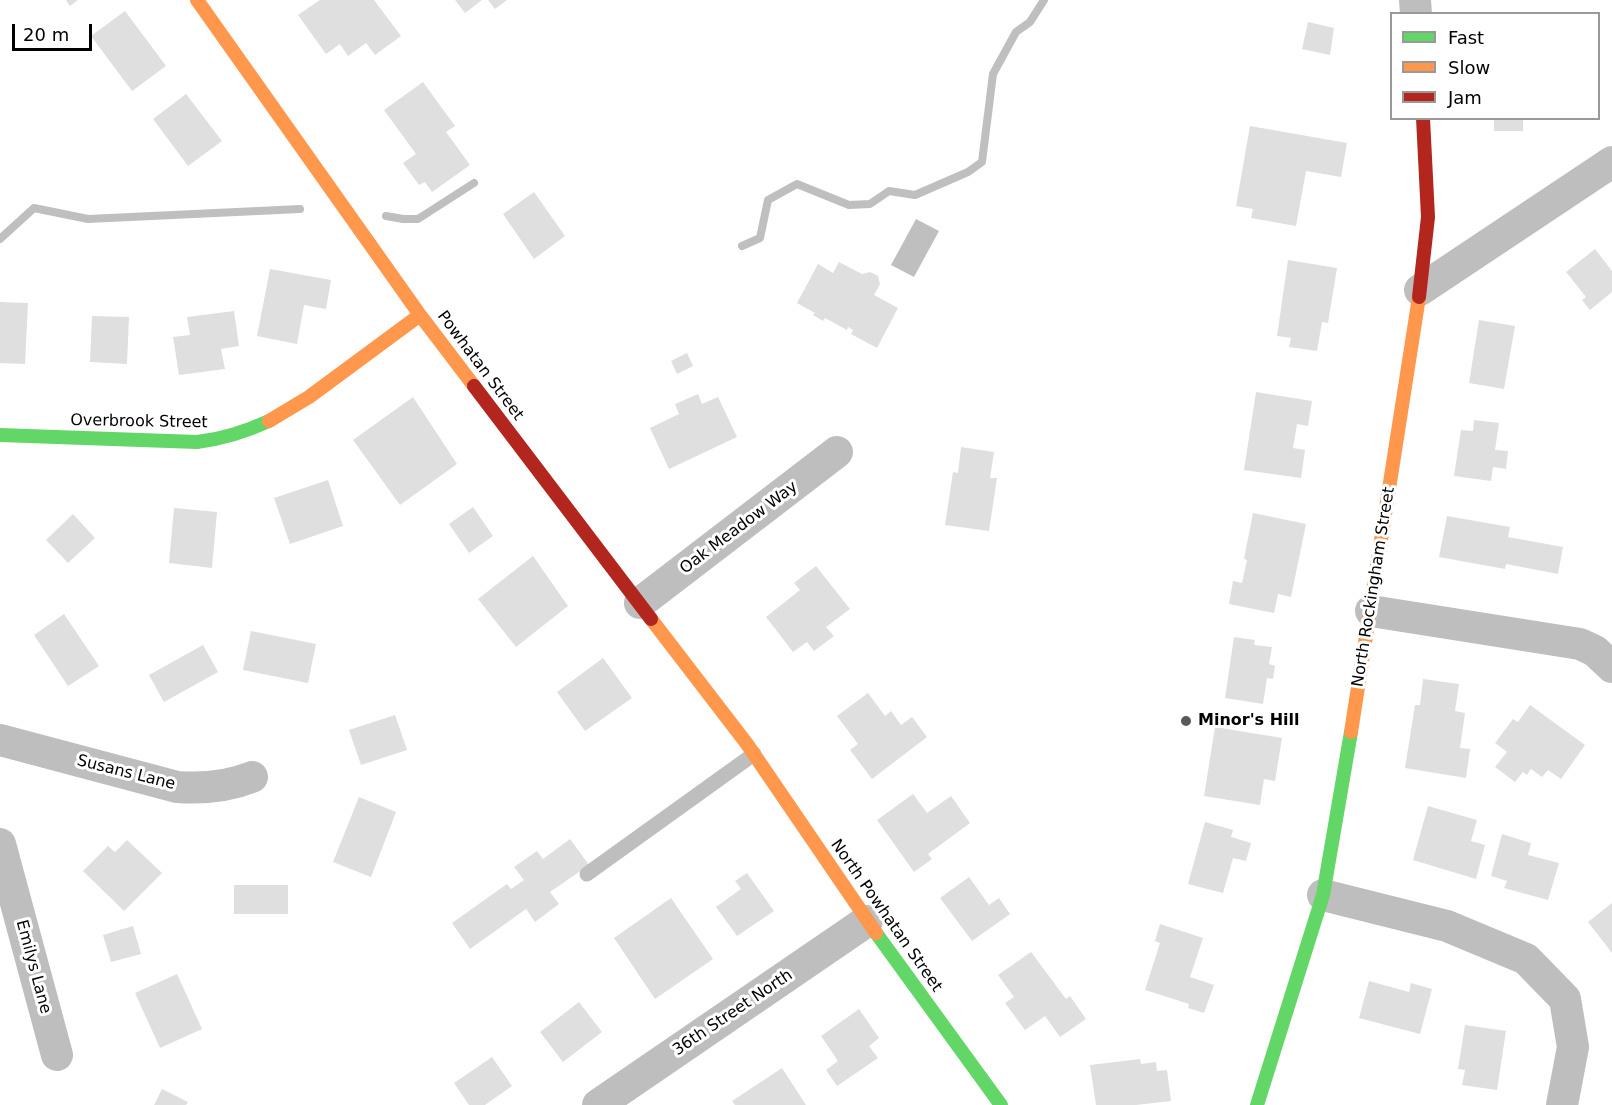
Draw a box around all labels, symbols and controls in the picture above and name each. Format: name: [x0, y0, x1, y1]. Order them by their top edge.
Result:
scale bar: [15, 12, 94, 50]
legend: [1390, 12, 1600, 120]
text: 20 m: [23, 24, 69, 45]
text: Fast: [1448, 27, 1484, 48]
text: Slow: [1448, 57, 1490, 78]
text: Jam: [1448, 87, 1482, 108]
street label: Powhatan Street: [433, 308, 527, 424]
street label: Overbrook Street: [70, 411, 208, 433]
street label: Oak Meadow Way: [676, 477, 802, 579]
street label: North Rockingham Street: [1349, 486, 1399, 688]
place label: Minor's Hill: [1198, 711, 1300, 731]
marker: Minor's Hill: [1179, 714, 1193, 728]
street label: Susans Lane: [75, 752, 177, 794]
street label: North Powhatan Street: [826, 836, 946, 996]
street label: Emilys Lane: [11, 918, 55, 1016]
street label: 36th Street North: [669, 966, 797, 1060]

